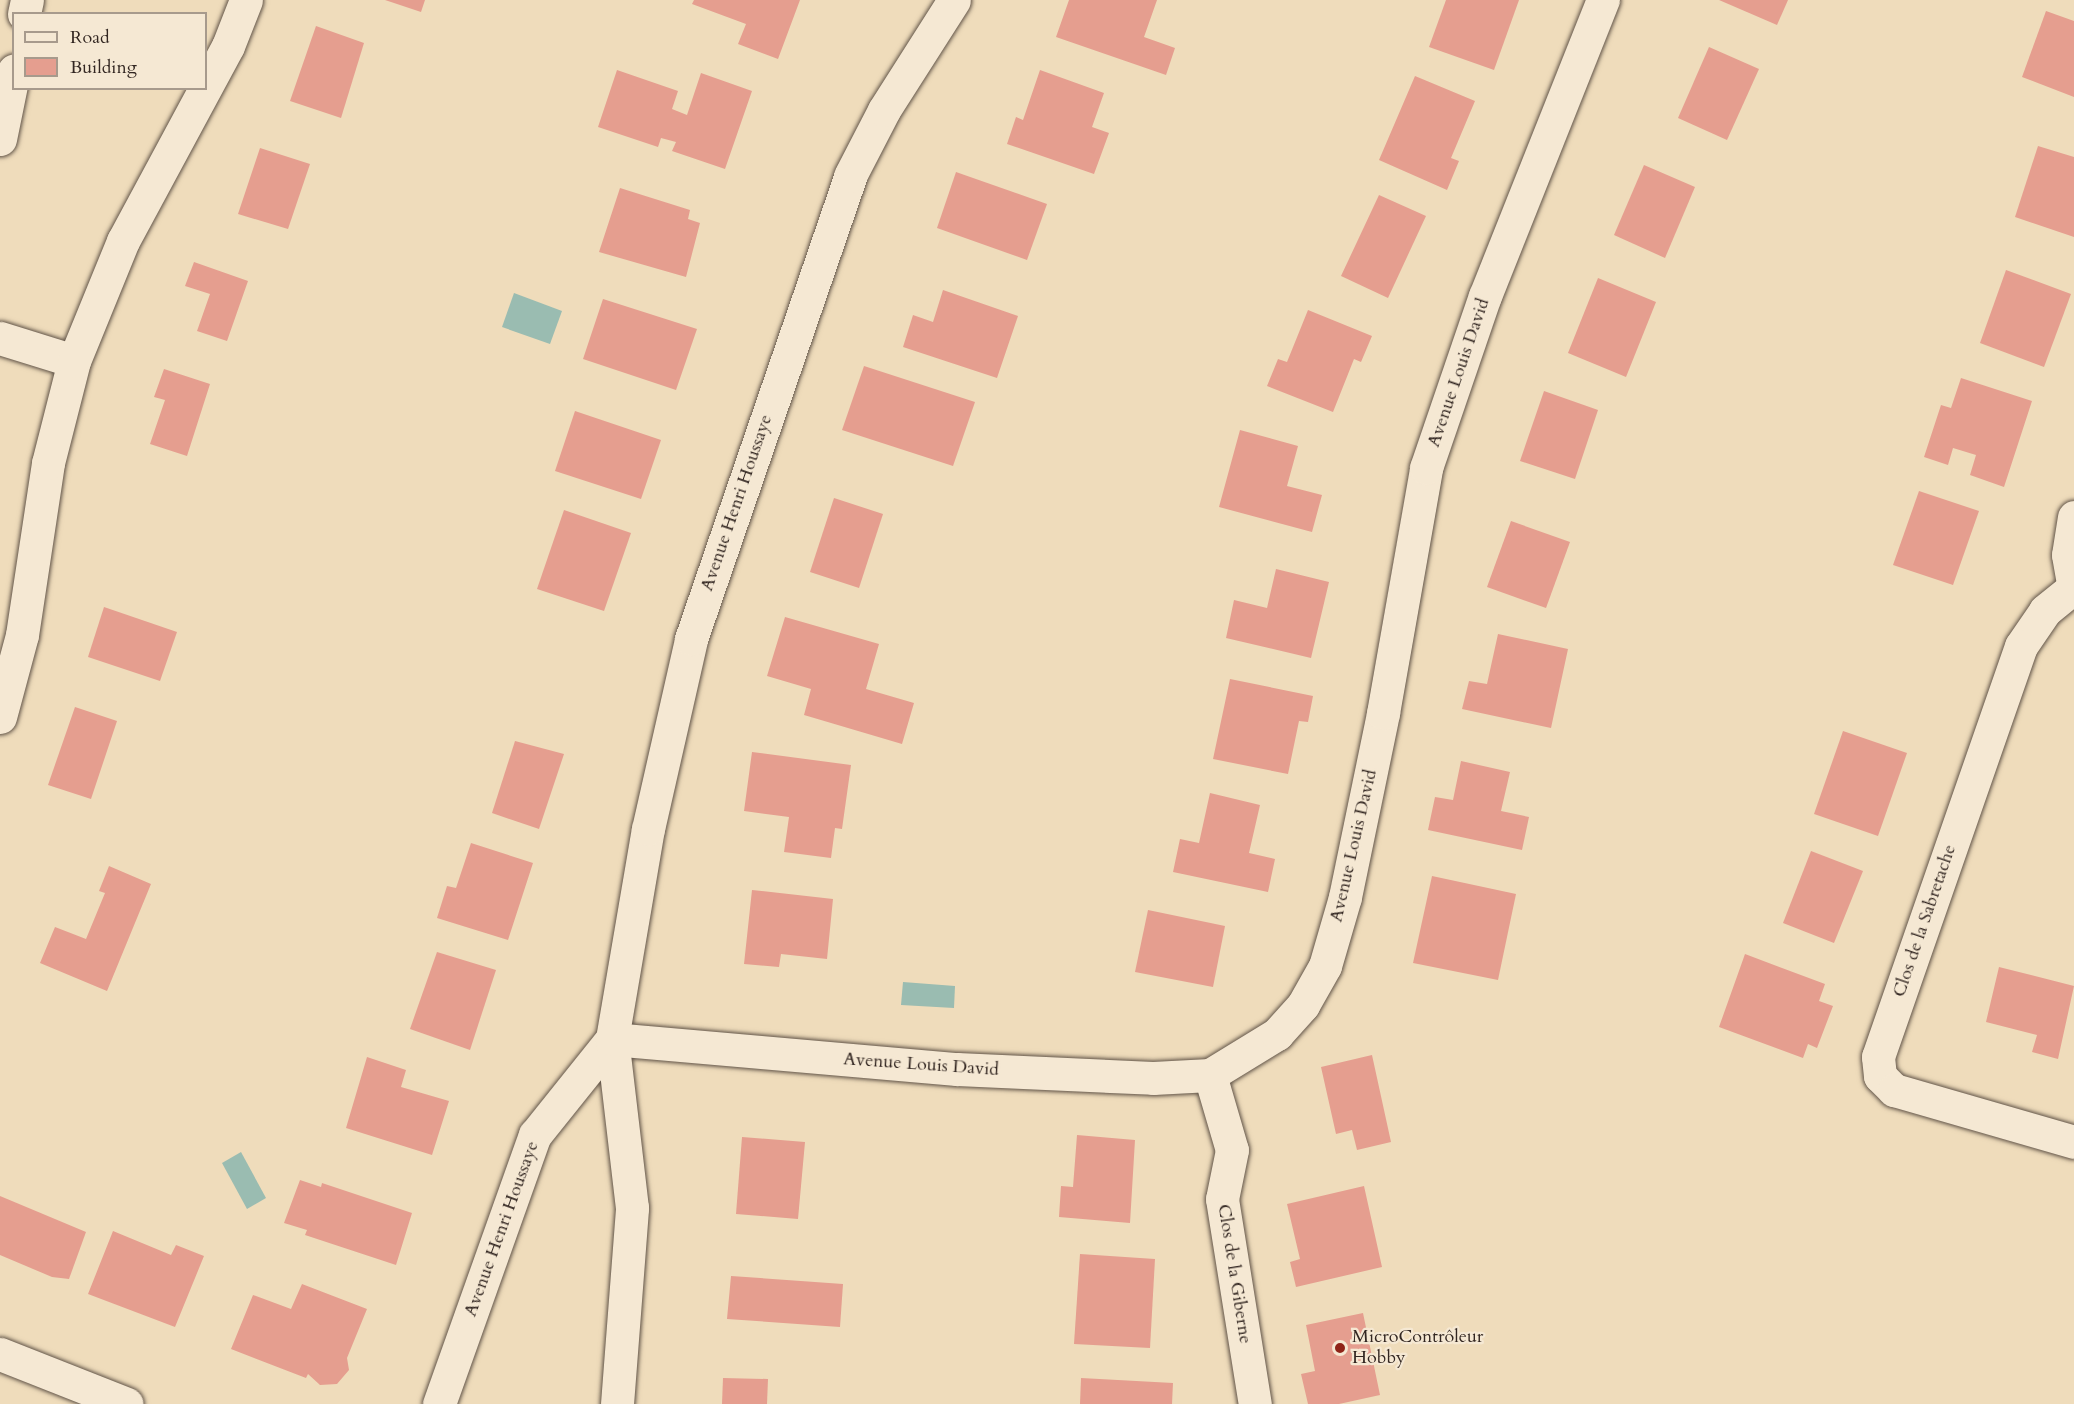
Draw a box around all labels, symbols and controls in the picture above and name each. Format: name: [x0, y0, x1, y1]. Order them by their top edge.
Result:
legend: [12, 12, 207, 90]
text: Road: [70, 25, 110, 50]
text: Building: [70, 55, 137, 80]
street label: Avenue Louis David: [1423, 296, 1495, 450]
street label: Avenue Henri Houssaye: [697, 412, 777, 594]
street label: Avenue Louis David: [1326, 768, 1382, 924]
street label: Clos de la Sabretache: [1889, 842, 1961, 1000]
street label: Avenue Louis David: [843, 1049, 999, 1081]
street label: Avenue Henri Houssaye: [460, 1138, 544, 1320]
street label: Clos de la Giberne: [1212, 1203, 1256, 1345]
place label: MicroContrôleur Hobby: [1352, 1327, 1483, 1370]
marker: MicroContrôleur Hobby: [1333, 1341, 1347, 1355]

